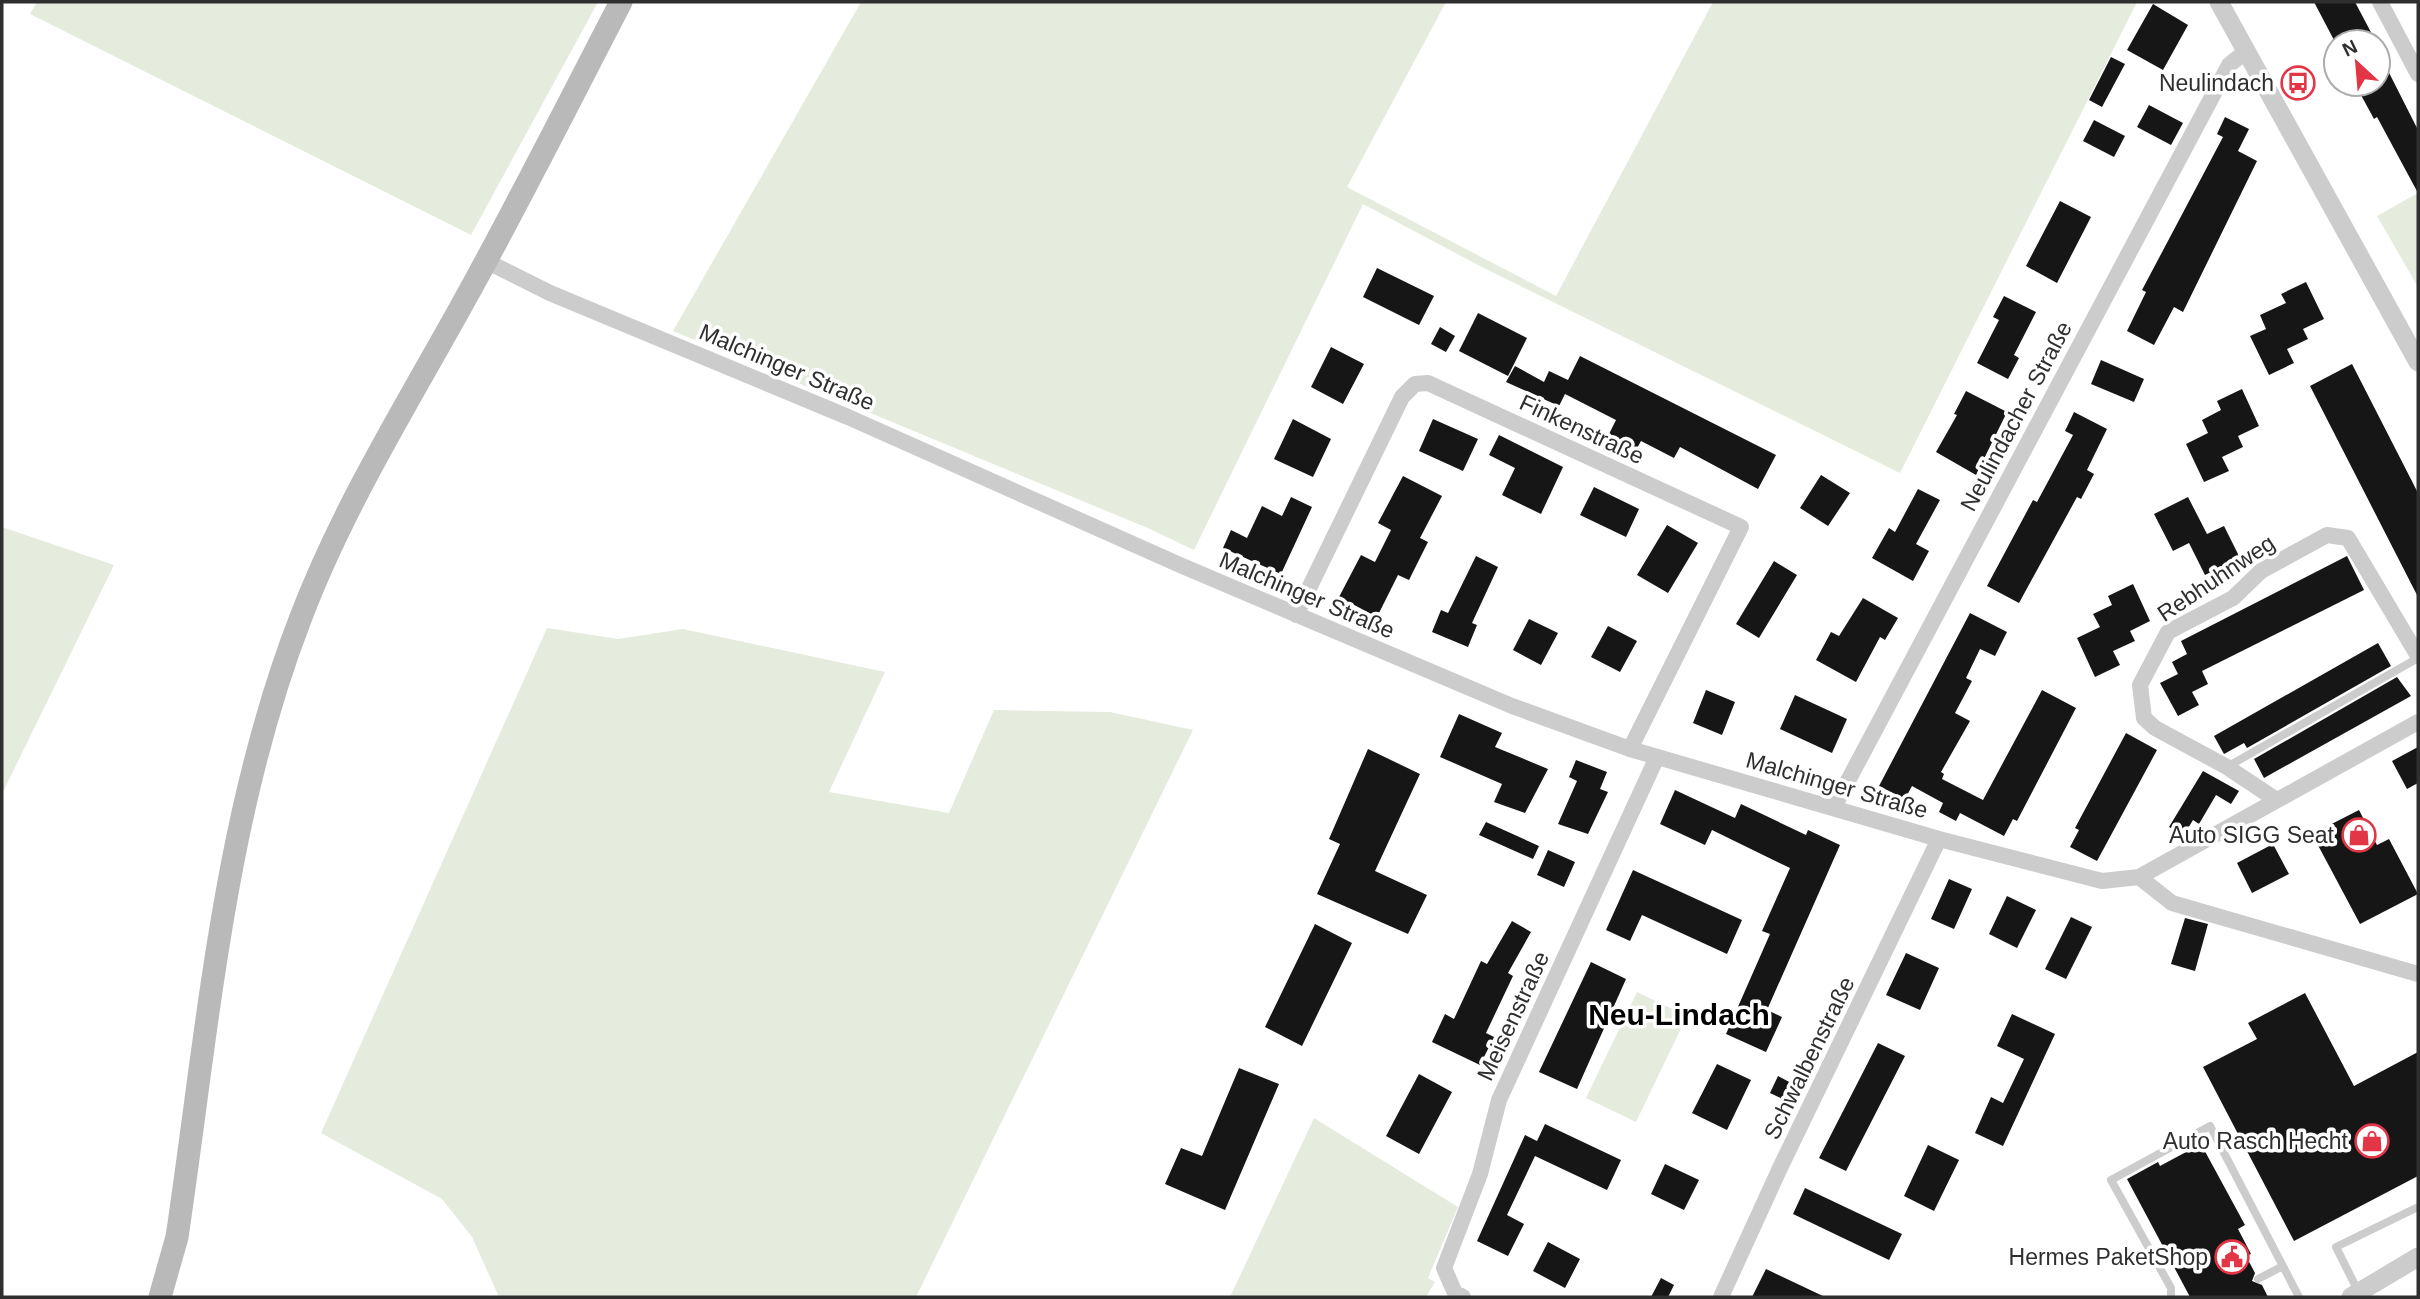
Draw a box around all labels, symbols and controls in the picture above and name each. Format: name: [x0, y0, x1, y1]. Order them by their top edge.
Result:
north arrow: [2322, 28, 2392, 98]
text: N: [2339, 36, 2361, 61]
bus stop icon: Neulindach: [2279, 64, 2317, 102]
place label: Neulindach: [2159, 70, 2274, 96]
street label: Neulindacher Straße: [1955, 317, 2077, 515]
street label: Malchinger Straße: [695, 318, 879, 416]
street label: Finkenstraße: [1516, 389, 1648, 469]
street label: Rebhuhnweg: [2153, 529, 2279, 627]
street label: Malchinger Straße: [1215, 546, 1399, 644]
street label: Malchinger Straße: [1743, 747, 1931, 823]
shop icon: Auto SIGG Seat: [2340, 816, 2378, 854]
place label: Auto SIGG Seat: [2169, 822, 2335, 848]
street label: Meisenstraße: [1472, 947, 1554, 1085]
street label: Schwalbenstraße: [1758, 972, 1860, 1144]
district label: Neu-Lindach: [1588, 998, 1770, 1031]
shop icon: Auto Rasch Hecht: [2353, 1122, 2391, 1160]
place label: Auto Rasch Hecht: [2163, 1128, 2349, 1154]
public building icon: Hermes PaketShop: [2213, 1238, 2251, 1276]
place label: Hermes PaketShop: [2009, 1244, 2208, 1270]

